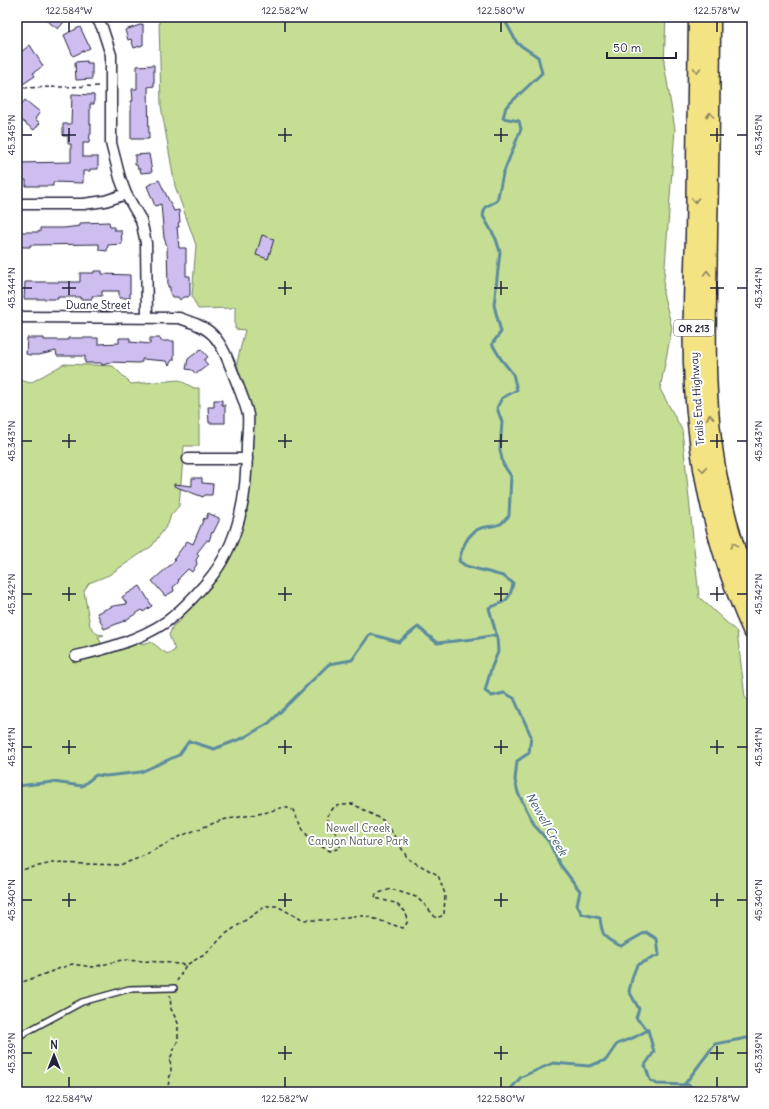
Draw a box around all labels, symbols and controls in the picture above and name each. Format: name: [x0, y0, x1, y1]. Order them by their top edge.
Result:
text: 122.584°W: [46, 4, 92, 17]
text: 122.582°W: [262, 4, 308, 17]
text: 122.580°W: [477, 4, 525, 17]
text: 122.578°W: [694, 4, 740, 17]
scale bar: [607, 34, 676, 60]
text: 50 m: [613, 40, 642, 55]
one-way arrow: [693, 67, 701, 73]
one-way arrow: [706, 112, 714, 118]
text: 45.345°N: [5, 114, 18, 156]
text: 45.345°N: [752, 114, 765, 156]
one-way arrow: [691, 197, 699, 203]
text: 45.344°N: [5, 267, 18, 309]
text: 45.344°N: [752, 267, 765, 309]
one-way arrow: [703, 270, 711, 276]
street label: Duane Street: [66, 298, 131, 312]
road number: OR 213: [674, 320, 714, 336]
street label: Trails End Highway: [687, 352, 707, 446]
one-way arrow: [706, 414, 715, 420]
text: 45.343°N: [5, 421, 18, 462]
text: 45.343°N: [752, 421, 765, 462]
one-way arrow: [698, 466, 707, 472]
one-way arrow: [730, 541, 739, 548]
text: 45.342°N: [5, 574, 18, 614]
text: 45.342°N: [752, 574, 765, 614]
text: 45.341°N: [5, 727, 18, 767]
text: 45.341°N: [752, 727, 765, 767]
water label: Newell Creek: [523, 790, 571, 859]
park label: Newell Creek Canyon Nature Park: [308, 821, 409, 848]
text: 45.340°N: [5, 879, 18, 921]
text: 45.340°N: [752, 879, 765, 921]
text: 45.339°N: [5, 1033, 18, 1073]
text: 45.339°N: [752, 1033, 765, 1073]
north arrow: [34, 1035, 74, 1075]
text: N: [50, 1038, 58, 1052]
text: 122.584°W: [46, 1092, 92, 1105]
text: 122.582°W: [262, 1092, 308, 1105]
text: 122.580°W: [477, 1092, 525, 1105]
text: 122.578°W: [694, 1092, 740, 1105]

